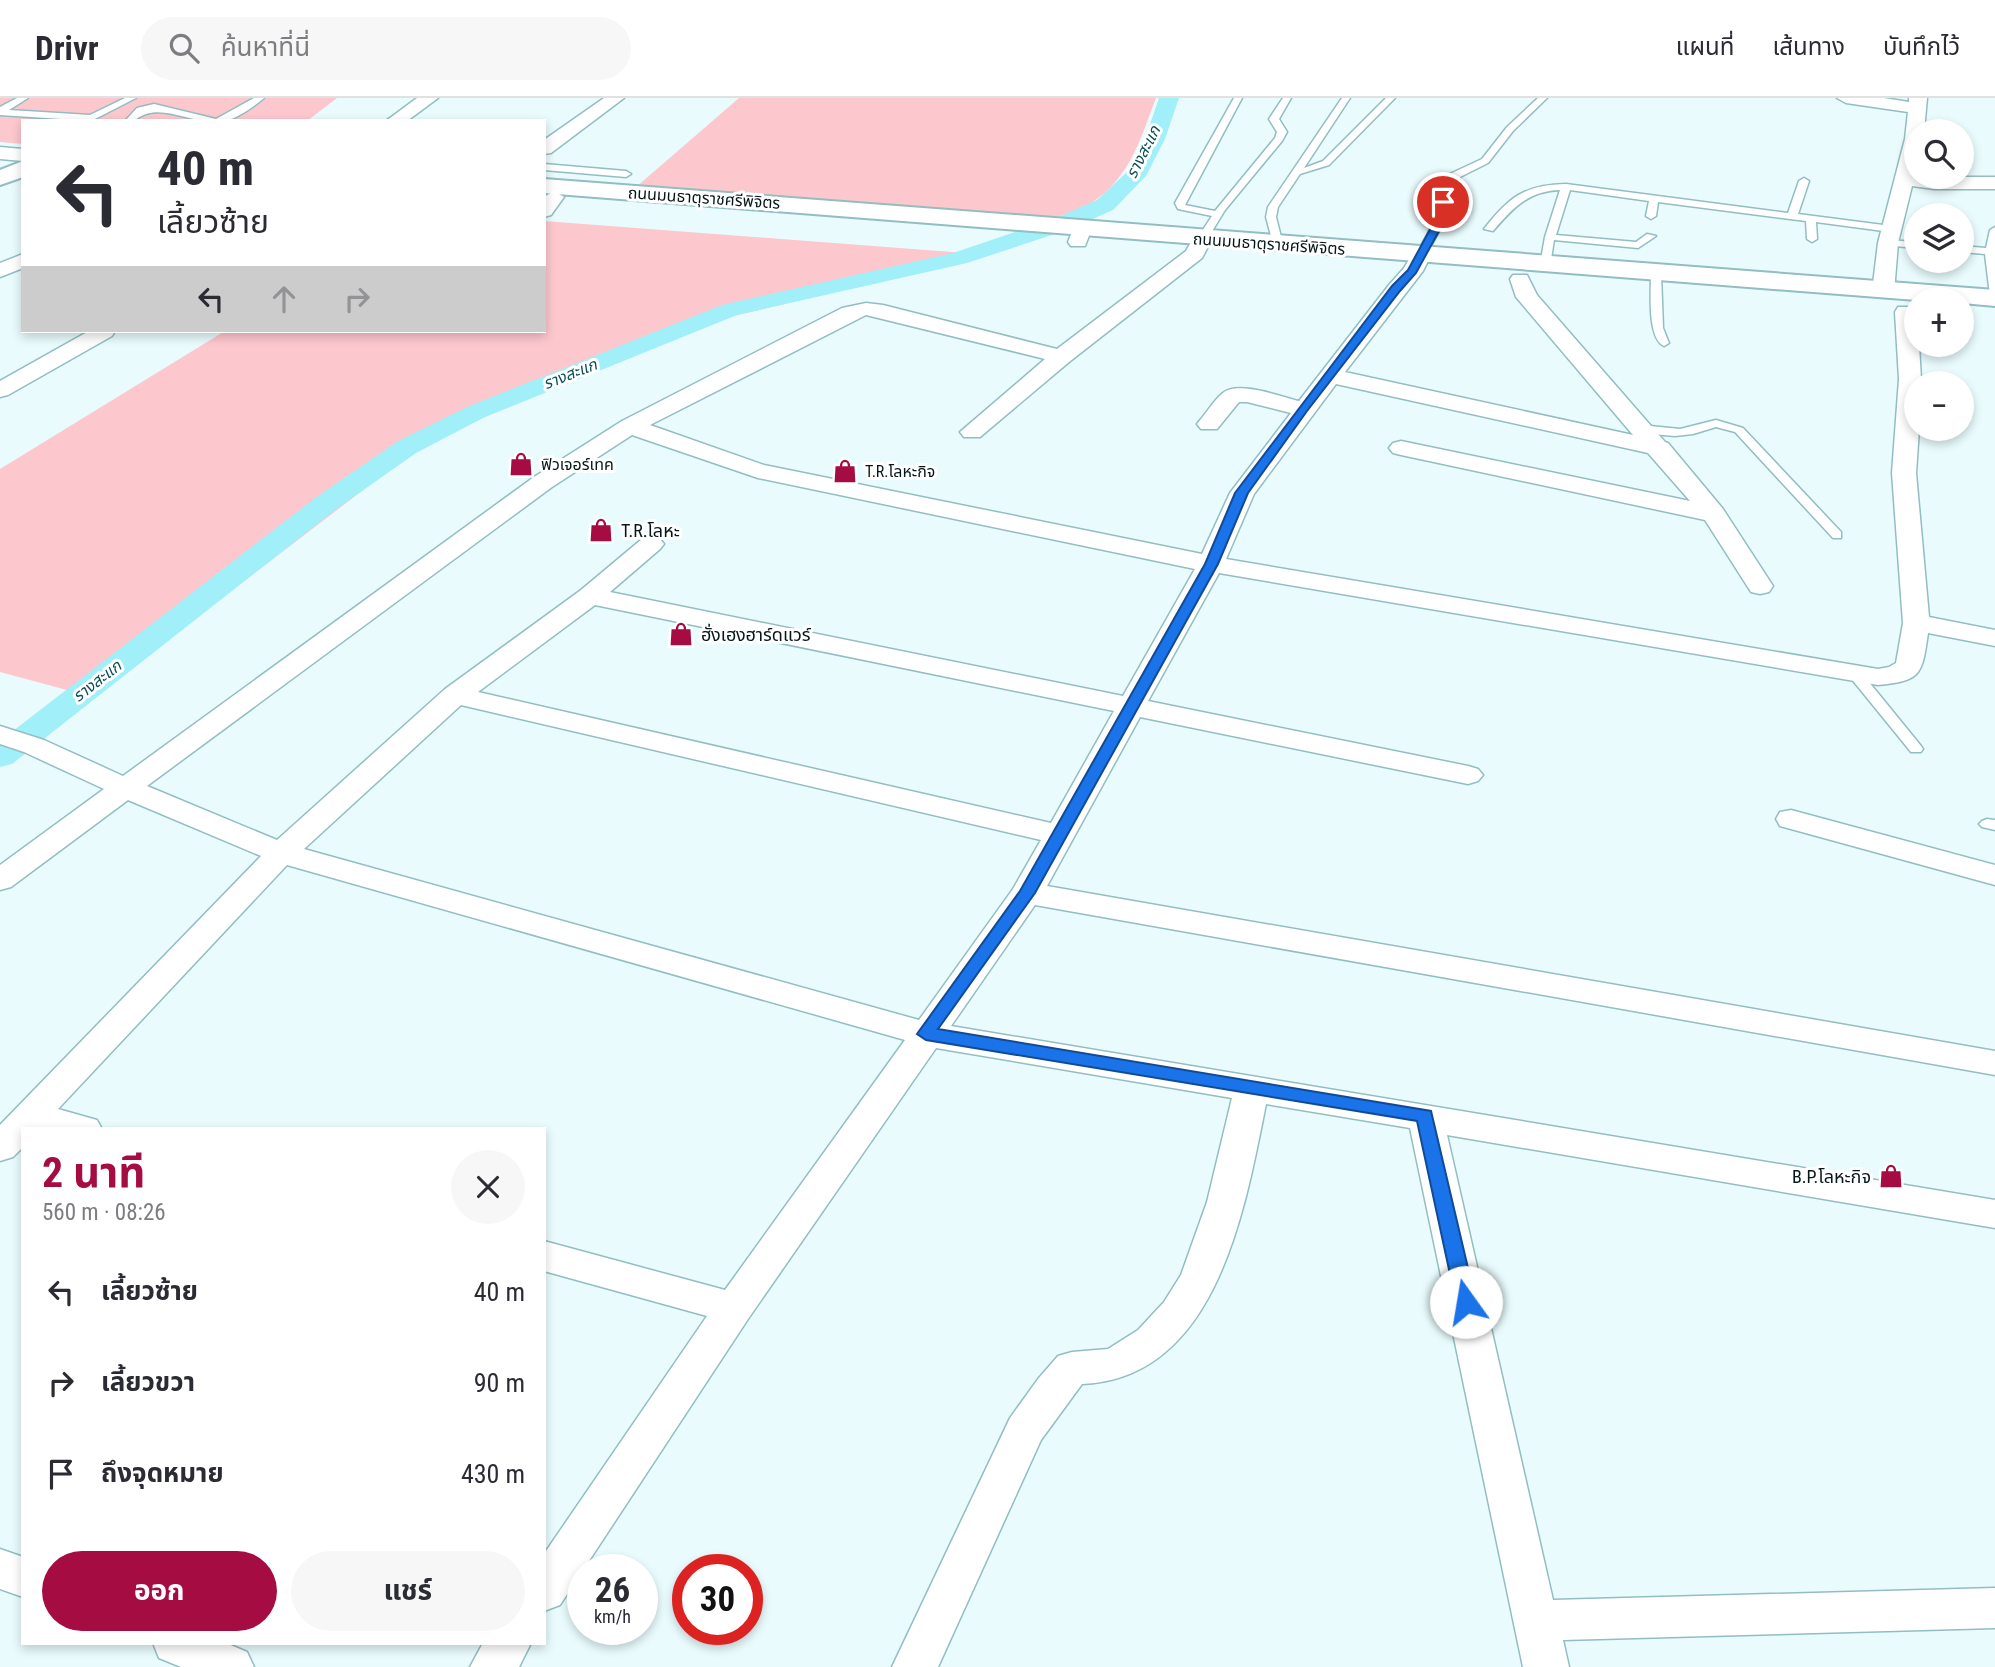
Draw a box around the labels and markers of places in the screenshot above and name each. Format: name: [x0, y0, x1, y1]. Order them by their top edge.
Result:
pin: [1413, 172, 1473, 232]
shop icon: ฟิวเจอร์เทค: [507, 450, 535, 478]
place label: ฟิวเจอร์เทค: [541, 455, 614, 474]
shop icon: T.R.โลหะกิจ: [831, 457, 859, 485]
place label: T.R.โลหะกิจ: [865, 462, 935, 481]
shop icon: T.R.โลหะ: [587, 516, 615, 544]
place label: T.R.โลหะ: [621, 520, 680, 541]
shop icon: ฮั่งเฮงฮาร์ดแวร์: [667, 620, 695, 648]
place label: ฮั่งเฮงฮาร์ดแวร์: [701, 623, 811, 645]
shop icon: B.P.โลหะกิจ: [1877, 1162, 1905, 1190]
place label: B.P.โลหะกิจ: [1792, 1166, 1871, 1187]

